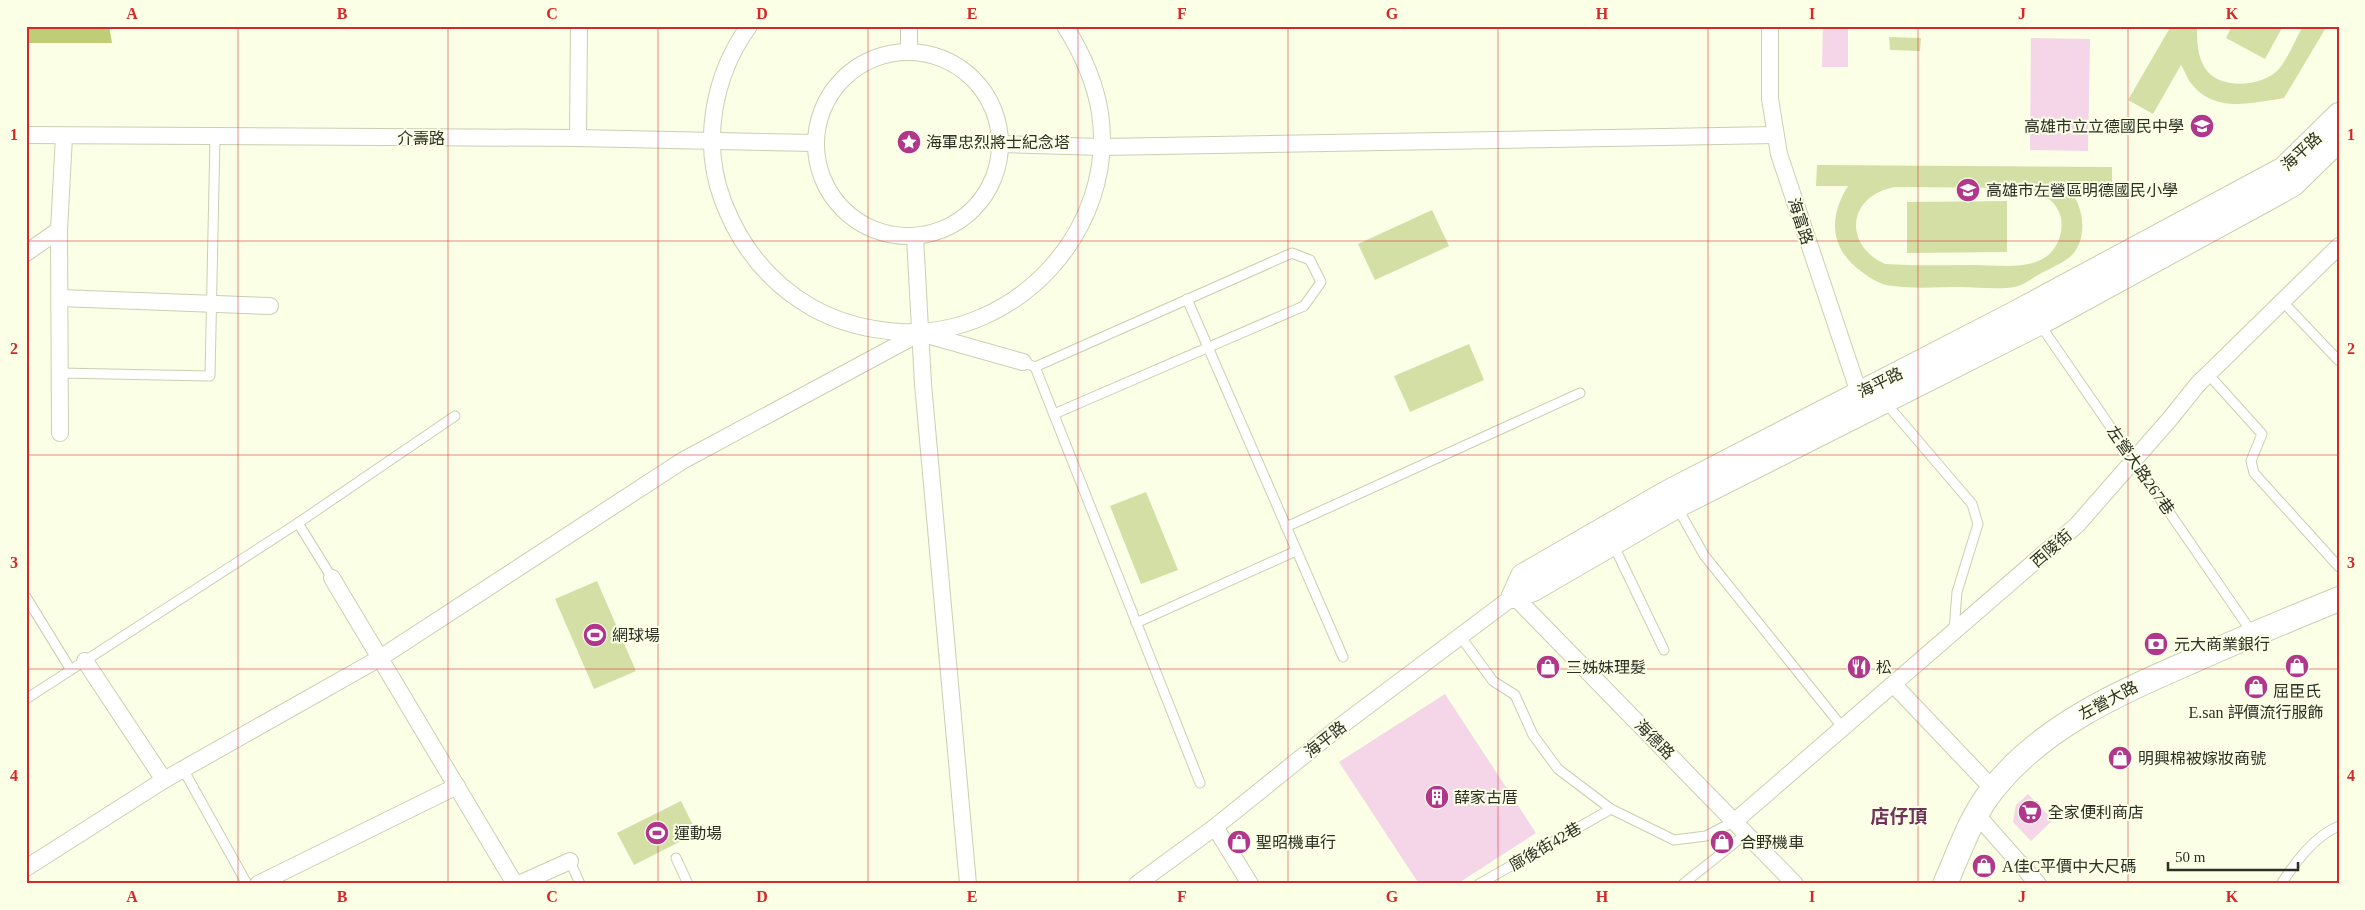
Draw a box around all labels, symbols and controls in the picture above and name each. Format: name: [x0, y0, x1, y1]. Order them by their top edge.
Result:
text: A: [126, 5, 138, 22]
text: B: [337, 5, 348, 22]
text: C: [546, 5, 558, 22]
text: D: [756, 5, 768, 22]
text: E: [967, 5, 977, 22]
text: F: [1177, 5, 1187, 22]
text: G: [1386, 5, 1399, 22]
text: H: [1596, 5, 1609, 22]
text: I: [1809, 5, 1815, 22]
text: J: [2018, 5, 2026, 22]
text: K: [2226, 5, 2239, 22]
school or university icon: 高雄市立立德國民中學: [2189, 113, 2215, 139]
place label: 高雄市立立德國民中學: [2024, 118, 2184, 135]
text: 1: [10, 126, 18, 143]
text: 1: [2347, 126, 2355, 143]
place icon: 海軍忠烈將士紀念塔: [896, 129, 922, 155]
street label: 海平路: [2278, 129, 2325, 174]
street label: 介壽路: [397, 130, 445, 147]
place label: 海軍忠烈將士紀念塔: [926, 134, 1070, 151]
school or university icon: 高雄市左營區明德國民小學: [1955, 177, 1981, 203]
place label: 高雄市左營區明德國民小學: [1986, 182, 2178, 199]
street label: 海富路: [1785, 196, 1816, 247]
text: 2: [10, 340, 18, 357]
text: 2: [2347, 340, 2355, 357]
street label: 海平路: [1855, 364, 1906, 401]
street label: 左營大路267巷: [2104, 423, 2177, 518]
street label: 西陵街: [2028, 526, 2075, 571]
text: 3: [10, 554, 18, 571]
text: 3: [2347, 554, 2355, 571]
sports icon: 網球場: [582, 622, 608, 648]
place label: 網球場: [612, 627, 660, 644]
bank icon: 元大商業銀行: [2143, 631, 2169, 657]
place label: 元大商業銀行: [2174, 636, 2270, 653]
shop icon: 屈臣氏: [2284, 653, 2310, 679]
shop icon: 三姊妹理髮: [1535, 654, 1561, 680]
restaurant icon: 松: [1846, 654, 1872, 680]
place label: 三姊妹理髮: [1566, 659, 1646, 676]
place label: 松: [1876, 659, 1892, 676]
shop icon: E.san 評價流行服飾: [2243, 674, 2269, 700]
street label: 左營大路: [2076, 678, 2140, 723]
place label: 屈臣氏: [2273, 683, 2321, 700]
place label: E.san 評價流行服飾: [2188, 704, 2324, 721]
street label: 海德路: [1632, 716, 1678, 762]
street label: 海平路: [1301, 718, 1349, 761]
shop icon: 明興棉被嫁妝商號: [2107, 745, 2133, 771]
place label: 明興棉被嫁妝商號: [2138, 750, 2266, 767]
text: 4: [10, 767, 18, 784]
text: 4: [2347, 767, 2355, 784]
building icon: 薛家古厝: [1424, 784, 1450, 810]
place label: 薛家古厝: [1454, 789, 1518, 806]
supermarket icon: 全家便利商店: [2017, 799, 2043, 825]
place label: 全家便利商店: [2048, 804, 2144, 821]
district label: 店仔頂: [1870, 806, 1928, 827]
street label: 廍後街42巷: [1506, 819, 1584, 874]
sports icon: 運動場: [644, 820, 670, 846]
place label: 運動場: [674, 825, 722, 842]
shop icon: 聖昭機車行: [1226, 829, 1252, 855]
shop icon: 合野機車: [1709, 829, 1735, 855]
place label: 聖昭機車行: [1256, 834, 1336, 851]
place label: 合野機車: [1740, 834, 1804, 851]
scale bar: [2168, 840, 2298, 872]
text: 50 m: [2175, 849, 2206, 865]
shop icon: A佳C平價中大尺碼: [1971, 853, 1997, 879]
place label: A佳C平價中大尺碼: [2002, 858, 2136, 875]
text: A: [126, 888, 138, 905]
text: B: [337, 888, 348, 905]
text: C: [546, 888, 558, 905]
text: D: [756, 888, 768, 905]
text: E: [967, 888, 977, 905]
text: F: [1177, 888, 1187, 905]
text: G: [1386, 888, 1399, 905]
text: H: [1596, 888, 1609, 905]
text: I: [1809, 888, 1815, 905]
text: J: [2018, 888, 2026, 905]
text: K: [2226, 888, 2239, 905]

